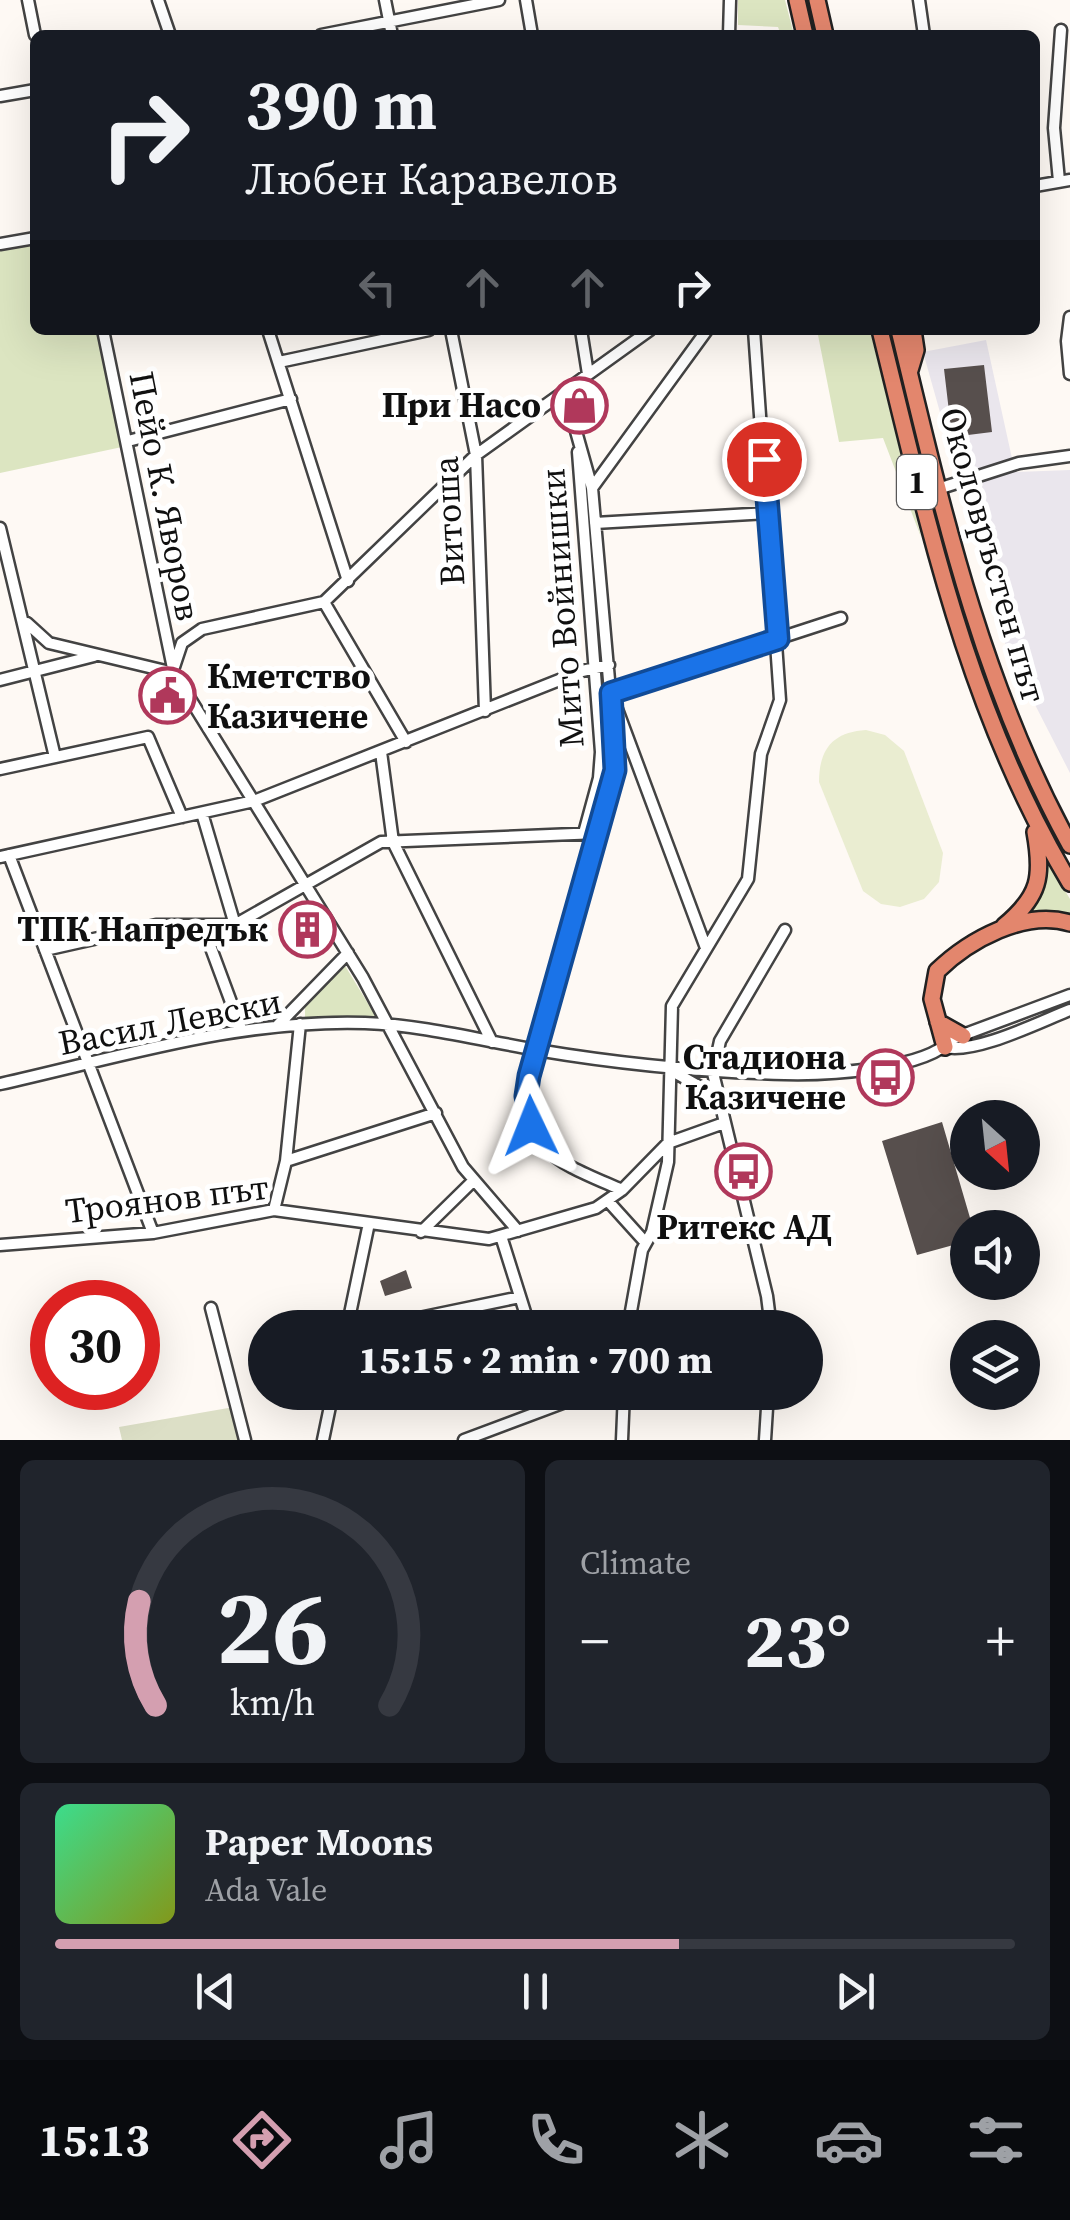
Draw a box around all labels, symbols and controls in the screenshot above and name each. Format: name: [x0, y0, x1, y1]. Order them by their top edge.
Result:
text: 390 m: [245, 56, 437, 152]
icon: right: [80, 70, 210, 200]
text: Любен Каравелов: [245, 147, 618, 209]
icon: left: [350, 260, 405, 315]
icon: ahead: [455, 260, 510, 315]
icon: ahead: [560, 260, 615, 315]
icon: right: [665, 260, 720, 315]
street label: Пейо К. Яворов: [117, 367, 213, 625]
shop icon: При Насо: [550, 375, 610, 435]
place label: При Насо: [382, 381, 541, 429]
street label: Околовръстен път: [928, 402, 1058, 708]
pin: [722, 417, 807, 502]
icon: arrive: [737, 432, 792, 487]
street label: Витоша: [422, 455, 476, 587]
road number: 1: [897, 455, 937, 509]
street label: Мито Войнишки: [528, 467, 596, 749]
place label: Кметство Казичене: [207, 652, 371, 740]
public building icon: Кметство Казичене: [138, 666, 198, 726]
building icon: ТПК Напредък: [277, 899, 337, 959]
place label: ТПК Напредък: [17, 905, 268, 953]
street label: Васил Левски: [54, 977, 286, 1067]
place label: Стадиона Казичене: [683, 1033, 846, 1121]
bus stop icon: Стадиона Казичене: [855, 1047, 915, 1107]
position arrow: [479, 1074, 583, 1178]
north arrow: [950, 1100, 1040, 1190]
map controls: [950, 1100, 1040, 1410]
bus stop icon: Ритекс АД: [714, 1141, 774, 1201]
street label: Троянов път: [63, 1163, 271, 1235]
place label: Ритекс АД: [656, 1203, 832, 1251]
button: sound: [950, 1210, 1040, 1300]
speed limit sign: 30: [30, 1280, 160, 1410]
button: layers: [950, 1320, 1040, 1410]
text: 15:15 · 2 min · 700 m: [358, 1334, 713, 1386]
text: Climate: [580, 1541, 691, 1585]
text: 26: [216, 1555, 329, 1698]
text: 23°: [744, 1589, 851, 1692]
text: −: [580, 1603, 609, 1678]
text: +: [986, 1603, 1015, 1678]
text: km/h: [230, 1678, 315, 1727]
text: Paper Moons: [205, 1816, 433, 1868]
text: Ada Vale: [205, 1868, 327, 1912]
icon: previous: [188, 1964, 243, 2019]
icon: pause: [508, 1964, 563, 2019]
icon: next: [828, 1964, 883, 2019]
icon: directions: [227, 2105, 297, 2175]
icon: music: [374, 2105, 444, 2175]
icon: phone: [521, 2105, 591, 2175]
icon: climate: [667, 2105, 737, 2175]
icon: car: [814, 2105, 884, 2175]
icon: filters: [961, 2105, 1031, 2175]
text: 15:13: [38, 2109, 150, 2171]

